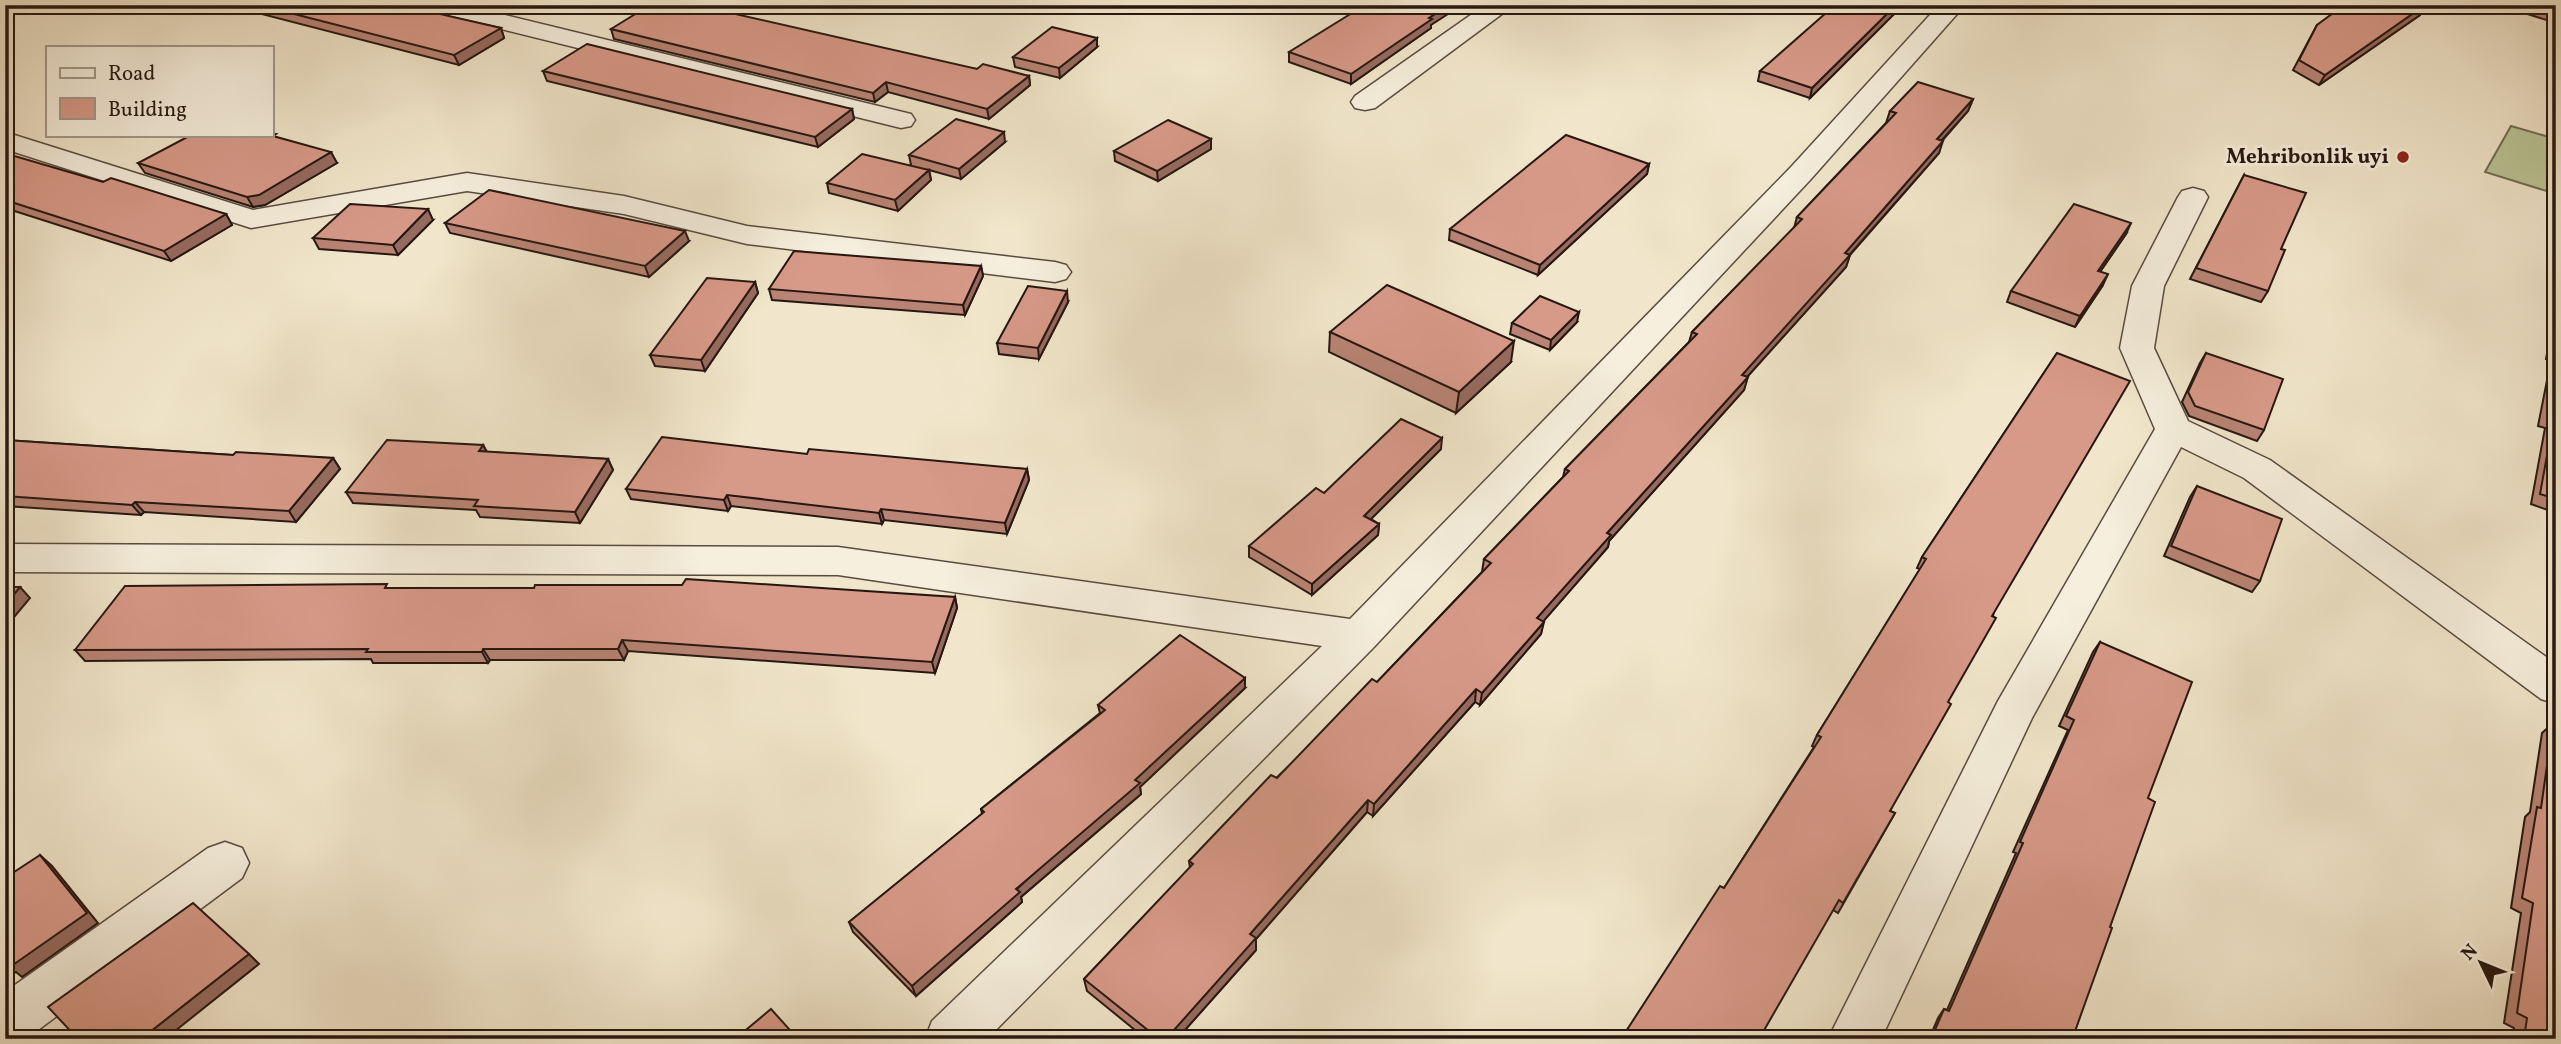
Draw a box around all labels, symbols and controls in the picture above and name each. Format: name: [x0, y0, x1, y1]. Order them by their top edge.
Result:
legend: [46, 46, 273, 136]
text: Road: [108, 60, 155, 89]
text: Building: [108, 96, 187, 125]
place label: Mehribonlik uyi: [2226, 143, 2389, 172]
marker: Mehribonlik uyi: [2395, 149, 2411, 165]
north arrow: [2446, 928, 2516, 998]
text: N: [2456, 939, 2484, 967]

